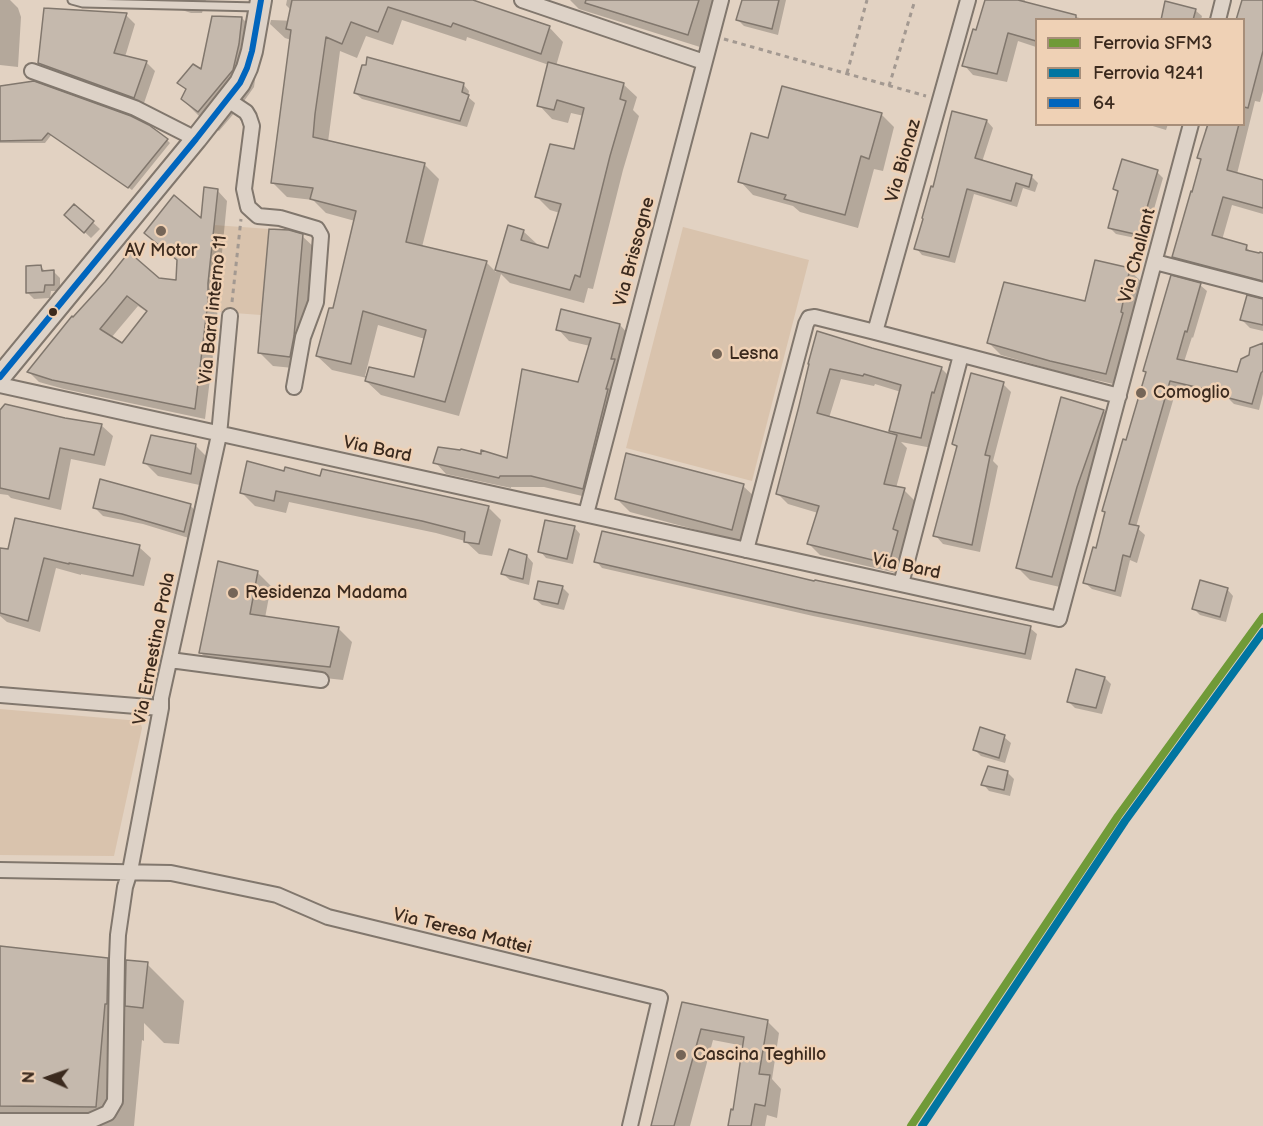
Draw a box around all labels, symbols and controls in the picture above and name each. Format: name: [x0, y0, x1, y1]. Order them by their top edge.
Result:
legend: [1035, 18, 1245, 126]
text: Ferrovia SFM3: [1093, 33, 1212, 54]
text: Ferrovia 9241: [1093, 63, 1203, 84]
text: 64: [1093, 93, 1115, 114]
street label: Via Bionaz: [882, 117, 926, 205]
street label: Via Brissogne: [610, 195, 660, 309]
street label: Via Challant: [1115, 206, 1161, 306]
marker: AV Motor: [154, 224, 168, 238]
street label: Via Bard interno 11: [195, 234, 233, 386]
place label: AV Motor: [125, 240, 197, 262]
unlabelled marker: [47, 306, 59, 318]
place label: Lesna: [729, 343, 779, 365]
marker: Lesna: [710, 347, 724, 361]
place label: Comoglio: [1153, 382, 1230, 404]
marker: Comoglio: [1134, 386, 1148, 400]
street label: Via Bard: [341, 432, 413, 468]
street label: Via Bard: [870, 549, 942, 585]
street label: Via Ernestina Prola: [130, 571, 180, 727]
place label: Residenza Madama: [245, 582, 407, 604]
marker: Residenza Madama: [226, 586, 240, 600]
street label: Via Teresa Mattei: [391, 904, 533, 960]
place label: Cascina Teghillo: [693, 1044, 826, 1066]
north arrow: [18, 1048, 78, 1108]
marker: Cascina Teghillo: [674, 1048, 688, 1062]
text: N: [20, 1071, 39, 1084]

